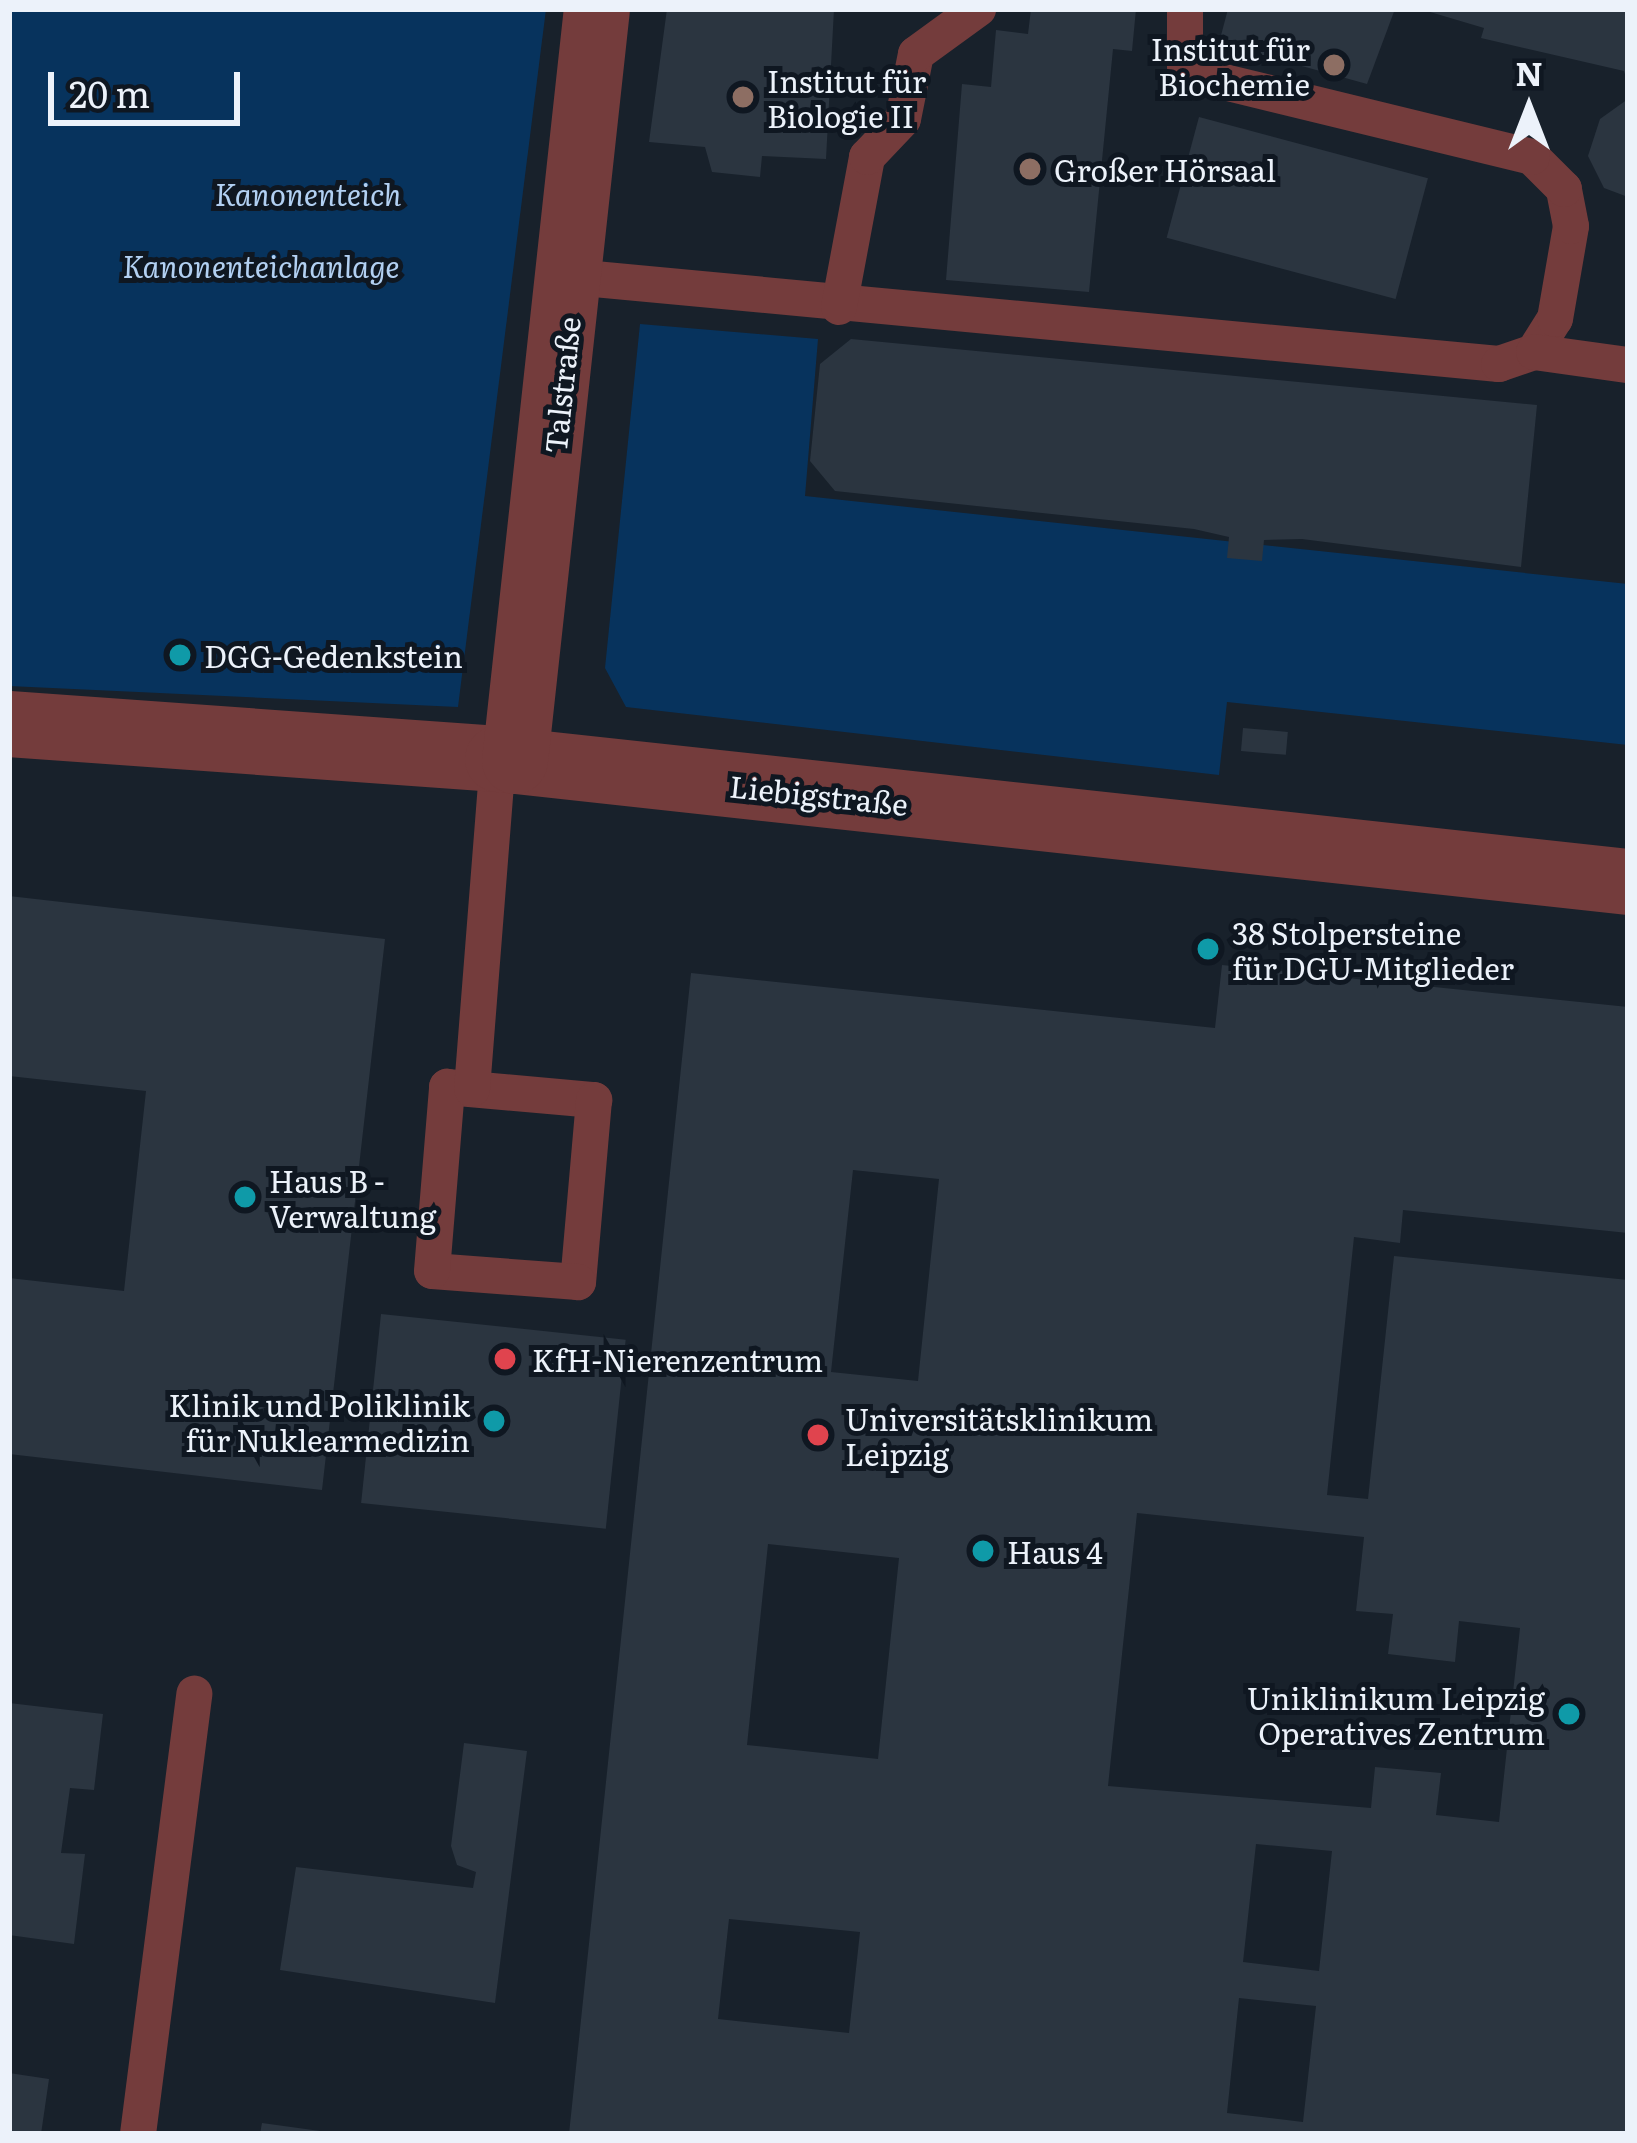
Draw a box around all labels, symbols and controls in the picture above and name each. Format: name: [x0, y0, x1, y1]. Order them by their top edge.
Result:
place label: Institut für Biochemie: [1151, 30, 1310, 100]
text: N: [1515, 47, 1543, 96]
scale bar: [54, 48, 246, 122]
north arrow: [1469, 48, 1589, 168]
marker: Institut für Biochemie: [1321, 52, 1347, 78]
place label: Institut für Biologie II: [767, 62, 926, 132]
text: 20 m: [69, 66, 150, 119]
marker: Institut für Biologie II: [730, 84, 756, 110]
place label: Großer Hörsaal: [1054, 151, 1276, 187]
marker: Großer Hörsaal: [1017, 156, 1043, 182]
park label: Kanonenteich: [215, 175, 401, 211]
park label: Kanonenteichanlage: [123, 247, 399, 283]
street label: Talstraße: [536, 315, 586, 455]
place label: DGG-Gedenkstein: [204, 637, 463, 673]
marker: DGG-Gedenkstein: [167, 642, 193, 668]
street label: Liebigstraße: [728, 767, 910, 821]
place label: 38 Stolpersteine für DGU-Mitglieder: [1232, 914, 1514, 984]
marker: 38 Stolpersteine für DGU-Mitglieder: [1195, 936, 1221, 962]
place label: Haus B - Verwaltung: [269, 1162, 436, 1232]
marker: Haus B - Verwaltung: [232, 1184, 258, 1210]
place label: KfH-Nierenzentrum: [532, 1341, 823, 1377]
marker: KfH-Nierenzentrum: [489, 1343, 521, 1375]
place label: Klinik und Poliklinik für Nuklearmedizin: [169, 1386, 470, 1456]
place label: Universitätsklinikum Leipzig: [845, 1400, 1153, 1470]
marker: Klinik und Poliklinik für Nuklearmedizin: [481, 1408, 507, 1434]
marker: Universitätsklinikum Leipzig: [802, 1419, 834, 1451]
place label: Haus 4: [1007, 1533, 1103, 1569]
marker: Haus 4: [970, 1538, 996, 1564]
place label: Uniklinikum Leipzig Operatives Zentrum: [1247, 1679, 1545, 1750]
marker: Uniklinikum Leipzig Operatives Zentrum: [1556, 1701, 1582, 1727]

